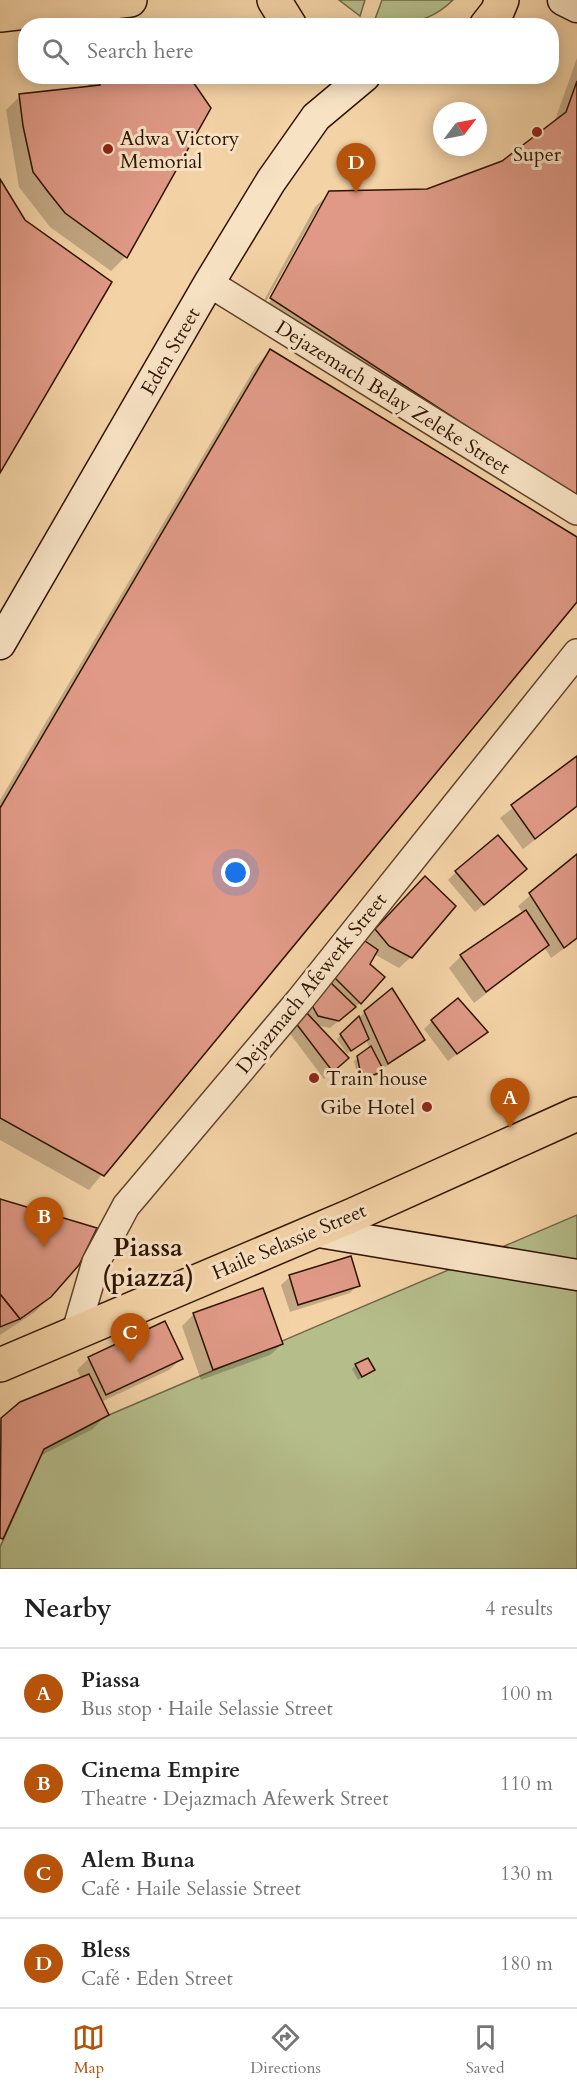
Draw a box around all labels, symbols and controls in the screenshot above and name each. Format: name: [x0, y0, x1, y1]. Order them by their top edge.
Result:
search box: [18, 18, 559, 84]
icon: search: [39, 35, 72, 68]
text: Search here: [87, 36, 194, 66]
north arrow: [433, 102, 487, 156]
place label: Adwa Victory Memorial: [120, 125, 240, 175]
marker: Super: [530, 125, 544, 139]
place label: Super: [513, 141, 562, 168]
marker: Adwa Victory Memorial: [101, 142, 115, 156]
pin: D: [336, 144, 376, 193]
street label: Eden Street: [135, 302, 207, 400]
street label: Dejazemach Belay Zeleke Street: [270, 314, 516, 481]
your location: [221, 858, 250, 887]
street label: Dejazmach Afewerk Street: [230, 887, 393, 1079]
place label: Train house: [326, 1065, 428, 1092]
marker: Train house: [307, 1071, 321, 1085]
pin: A: [490, 1078, 530, 1128]
place label: Gibe Hotel: [320, 1094, 415, 1121]
marker: Gibe Hotel: [420, 1100, 434, 1114]
street label: Haile Selassie Street: [208, 1197, 371, 1286]
pin: B: [24, 1198, 63, 1247]
district label: Piassa (piazza): [102, 1230, 194, 1295]
pin: C: [110, 1314, 150, 1363]
text: Nearby: [24, 1591, 112, 1626]
text: 4 results: [485, 1595, 553, 1622]
text: Piassa: [81, 1665, 140, 1695]
text: A: [36, 1680, 51, 1707]
text: 100 m: [500, 1680, 553, 1707]
text: Bus stop · Haile Selassie Street: [81, 1695, 333, 1722]
text: Cinema Empire: [81, 1755, 240, 1785]
text: B: [36, 1770, 51, 1797]
text: 110 m: [500, 1770, 553, 1797]
text: Theatre · Dejazmach Afewerk Street: [81, 1785, 388, 1812]
text: Alem Buna: [81, 1845, 195, 1875]
text: C: [36, 1860, 51, 1887]
text: 130 m: [500, 1860, 553, 1887]
text: Café · Haile Selassie Street: [81, 1875, 301, 1902]
text: Bless: [81, 1935, 131, 1965]
text: D: [35, 1950, 52, 1977]
text: 180 m: [500, 1950, 553, 1977]
text: Café · Eden Street: [81, 1965, 233, 1992]
tab: Map: [72, 2021, 105, 2079]
tab: Directions: [250, 2021, 321, 2079]
tab: Saved: [466, 2021, 505, 2079]

